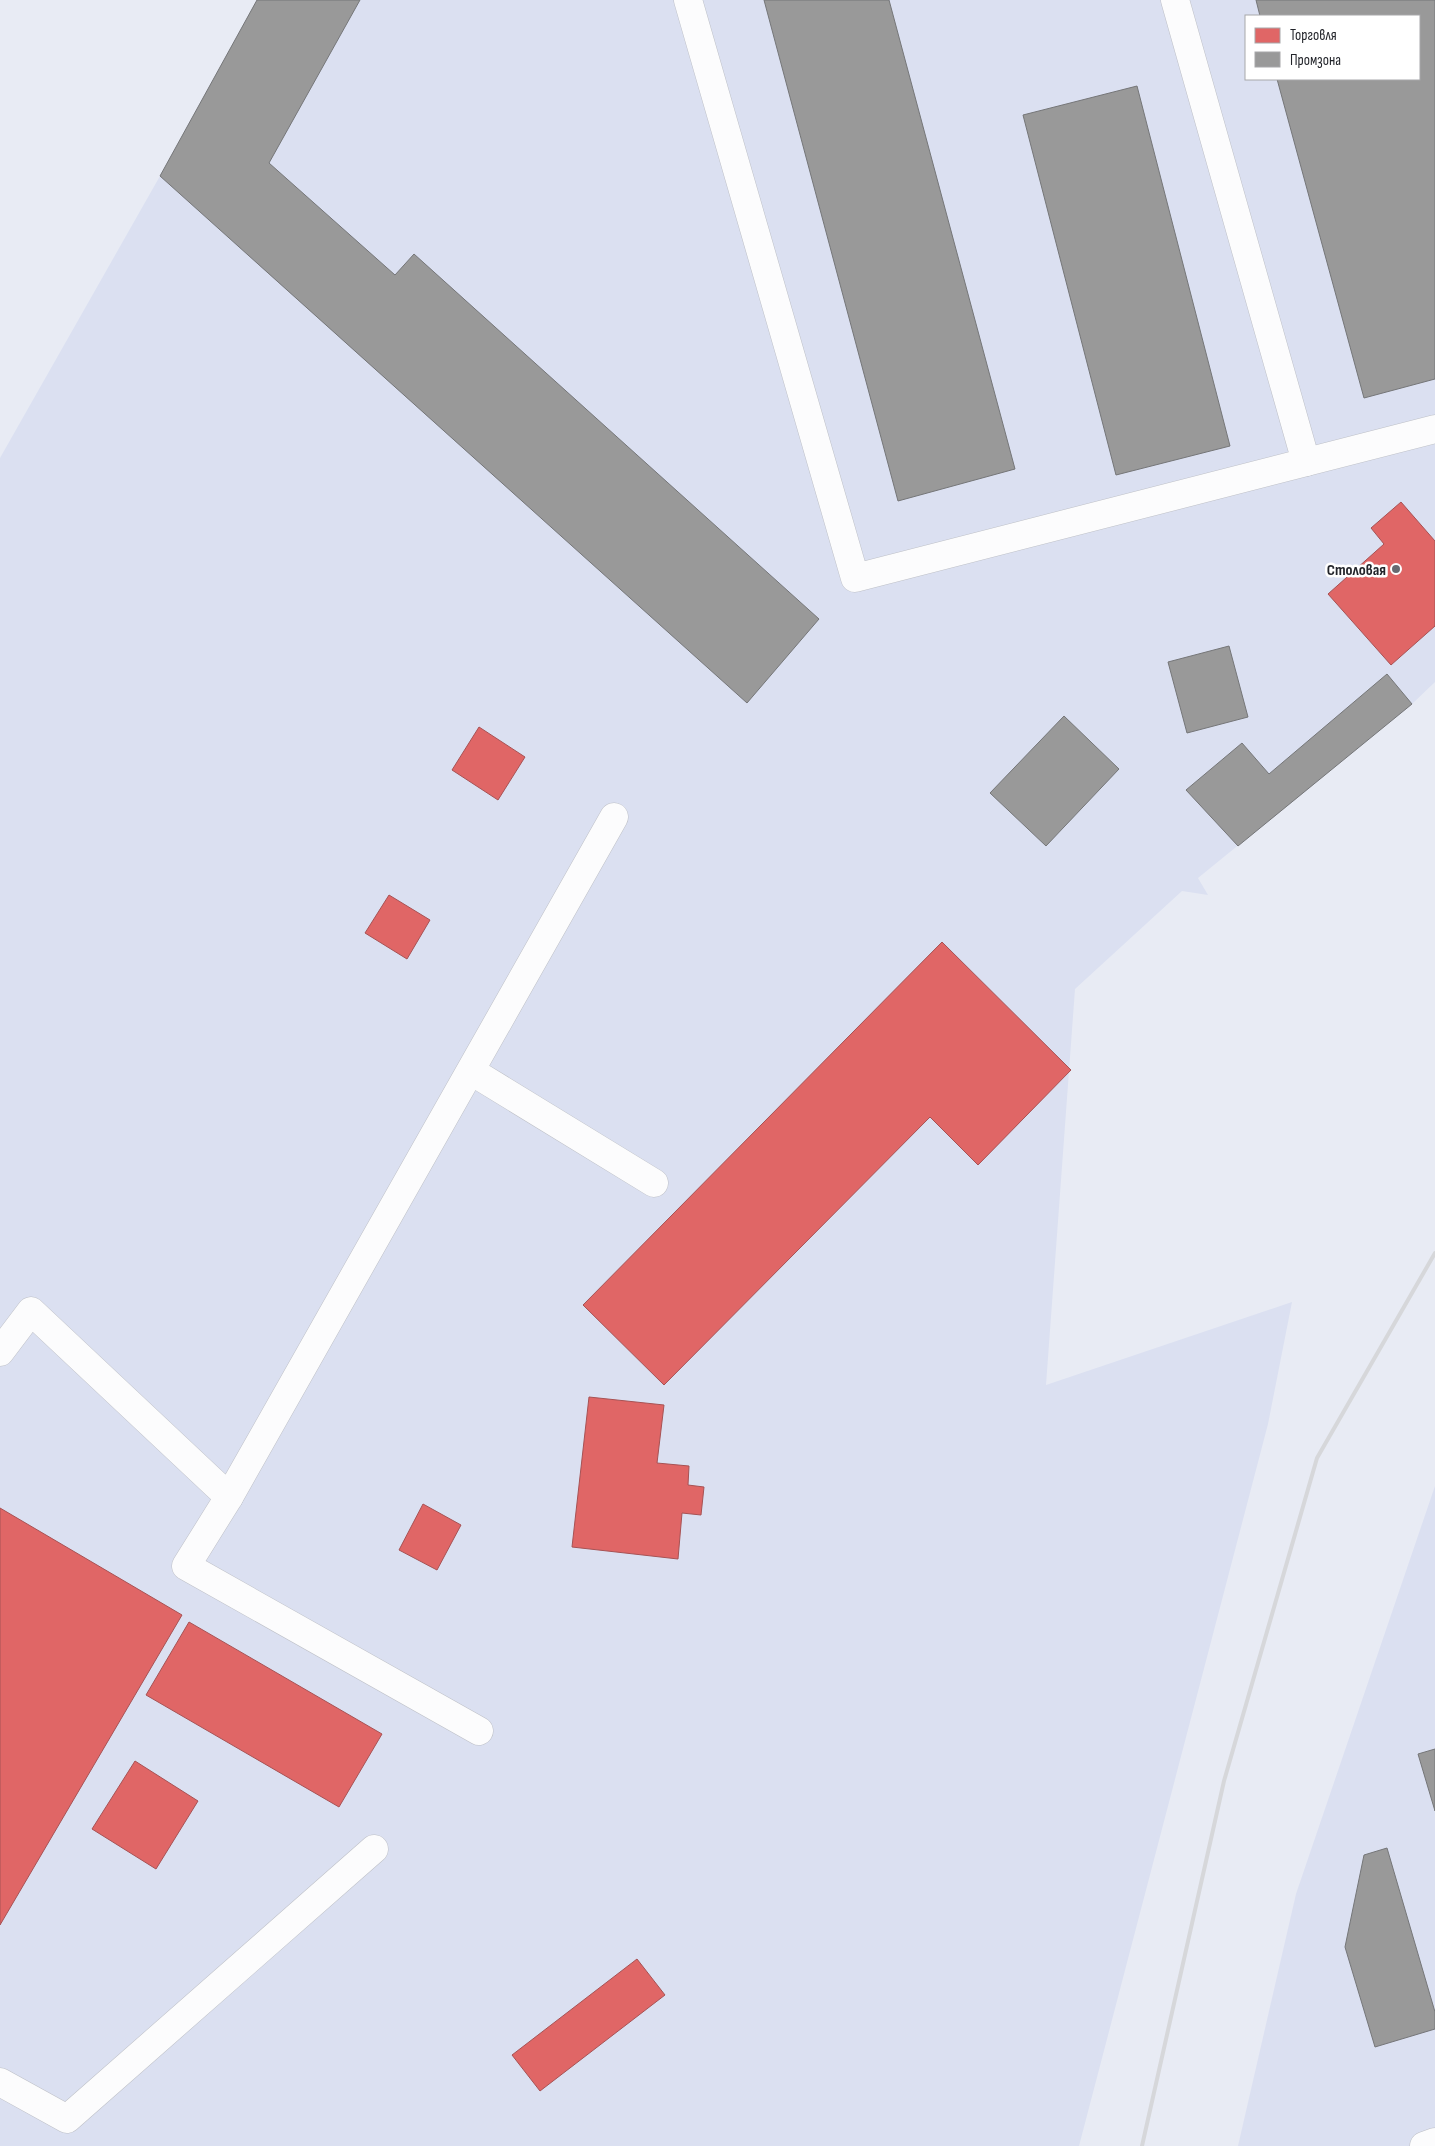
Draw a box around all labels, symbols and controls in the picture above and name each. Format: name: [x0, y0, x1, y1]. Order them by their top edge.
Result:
legend: [1245, 15, 1420, 80]
text: Торговля: [1290, 26, 1337, 45]
text: Промзона: [1290, 51, 1341, 70]
place label: Столовая: [1327, 561, 1386, 580]
marker: Столовая: [1390, 563, 1402, 575]

